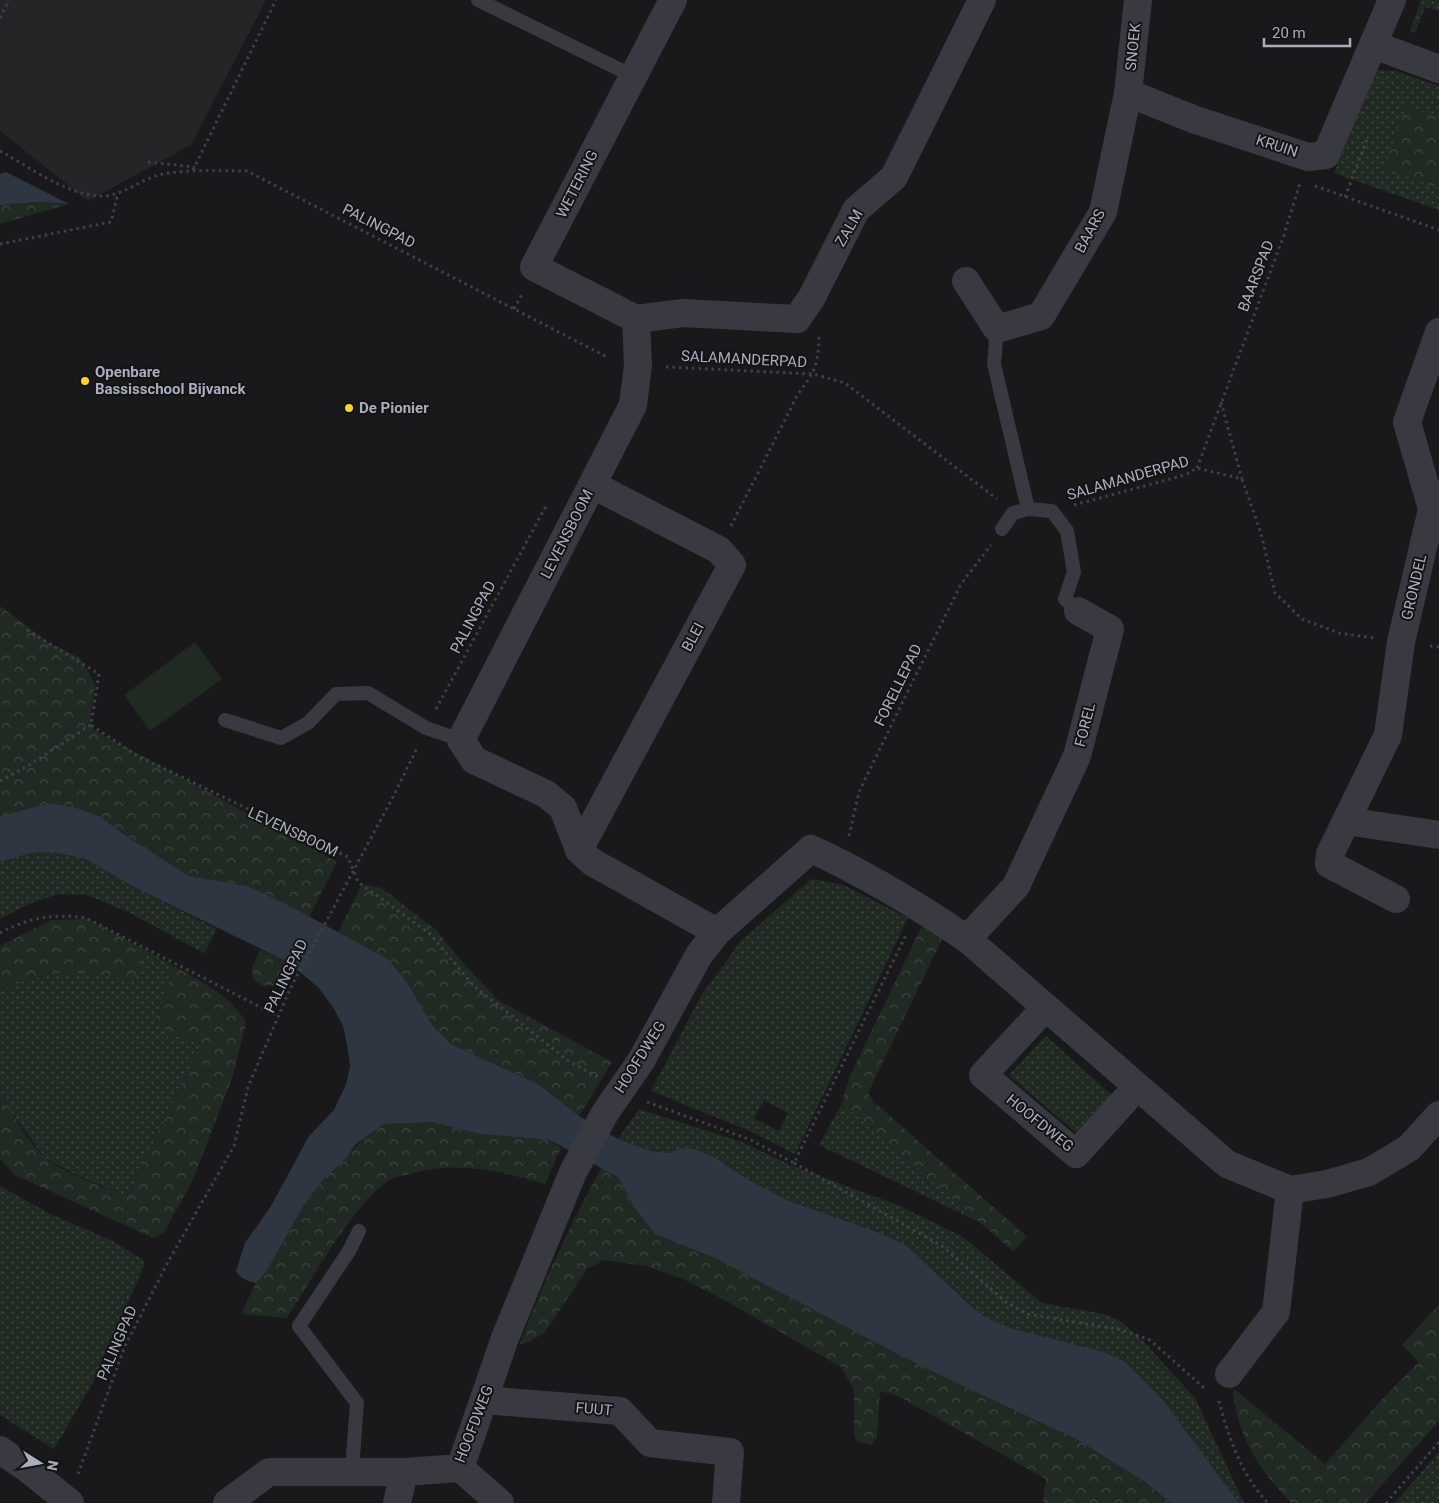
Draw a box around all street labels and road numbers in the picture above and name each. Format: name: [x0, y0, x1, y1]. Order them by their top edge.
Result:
street label: SNOEK: [1122, 22, 1145, 72]
street label: KRUIN: [1254, 131, 1300, 161]
street label: WETERING: [552, 147, 602, 221]
street label: PALINGPAD: [340, 200, 418, 252]
street label: ZALM: [831, 206, 867, 250]
street label: BAARS: [1071, 206, 1109, 256]
street label: BAARSPAD: [1234, 238, 1278, 314]
street label: SALAMANDERPAD: [681, 347, 807, 371]
street label: SALAMANDERPAD: [1065, 452, 1191, 504]
street label: LEVENSBOOM: [537, 487, 597, 581]
street label: GRONDEL: [1398, 552, 1430, 622]
street label: PALINGPAD: [446, 578, 500, 656]
street label: BLEI: [678, 620, 708, 654]
street label: FORELLEPAD: [870, 641, 926, 729]
street label: FOREL: [1071, 701, 1099, 749]
street label: LEVENSBOOM: [245, 803, 341, 861]
street label: PALINGPAD: [261, 936, 311, 1016]
street label: HOOFDWEG: [611, 1018, 669, 1096]
street label: HOOFDWEG: [1003, 1090, 1077, 1156]
street label: PALINGPAD: [93, 1303, 141, 1383]
street label: HOOFDWEG: [451, 1383, 497, 1465]
street label: FUUT: [575, 1398, 613, 1420]

